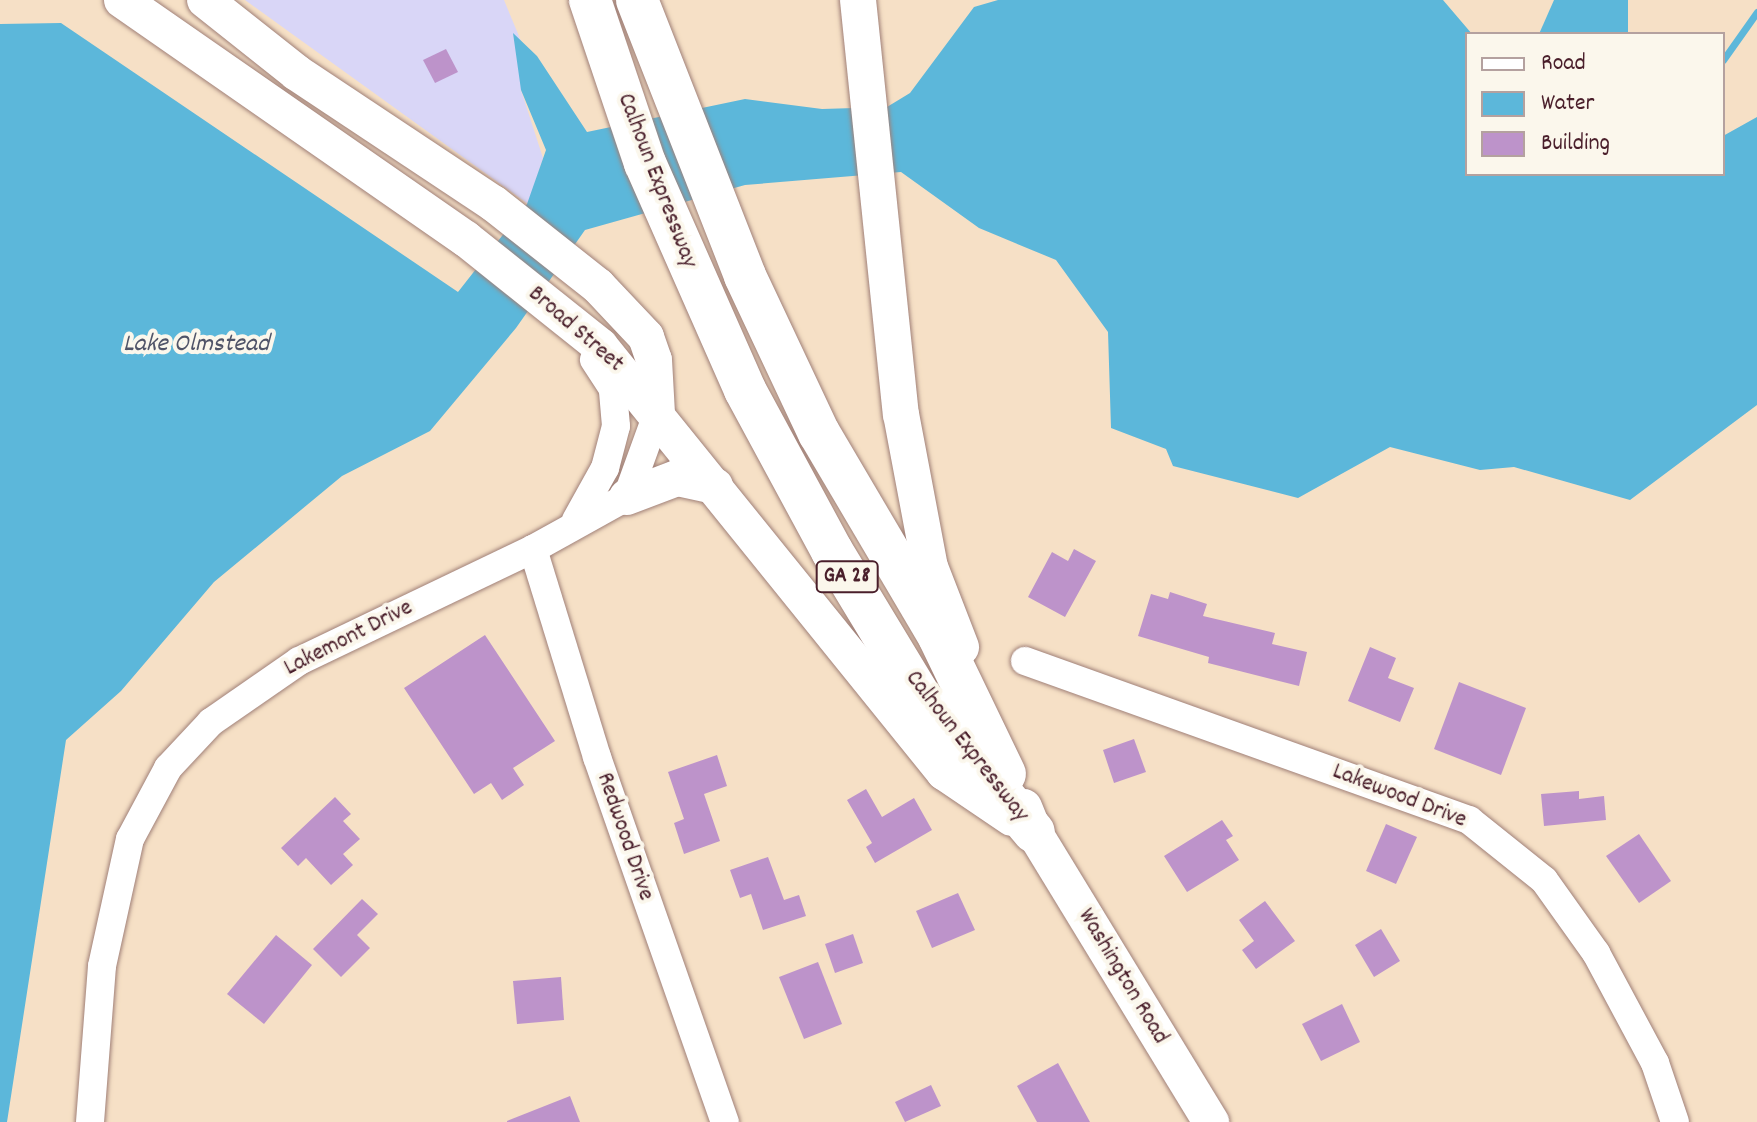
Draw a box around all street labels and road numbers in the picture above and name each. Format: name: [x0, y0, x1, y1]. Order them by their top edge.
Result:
street label: Calhoun Expressway: [610, 90, 702, 272]
street label: Broad Street: [521, 281, 629, 379]
road number: GA 28: [815, 559, 879, 595]
street label: Lakemont Drive: [280, 594, 418, 684]
street label: Calhoun Expressway: [898, 665, 1034, 829]
street label: Lakewood Drive: [1328, 758, 1470, 836]
street label: Redwood Drive: [589, 769, 659, 905]
street label: Washington Road: [1070, 904, 1174, 1050]

